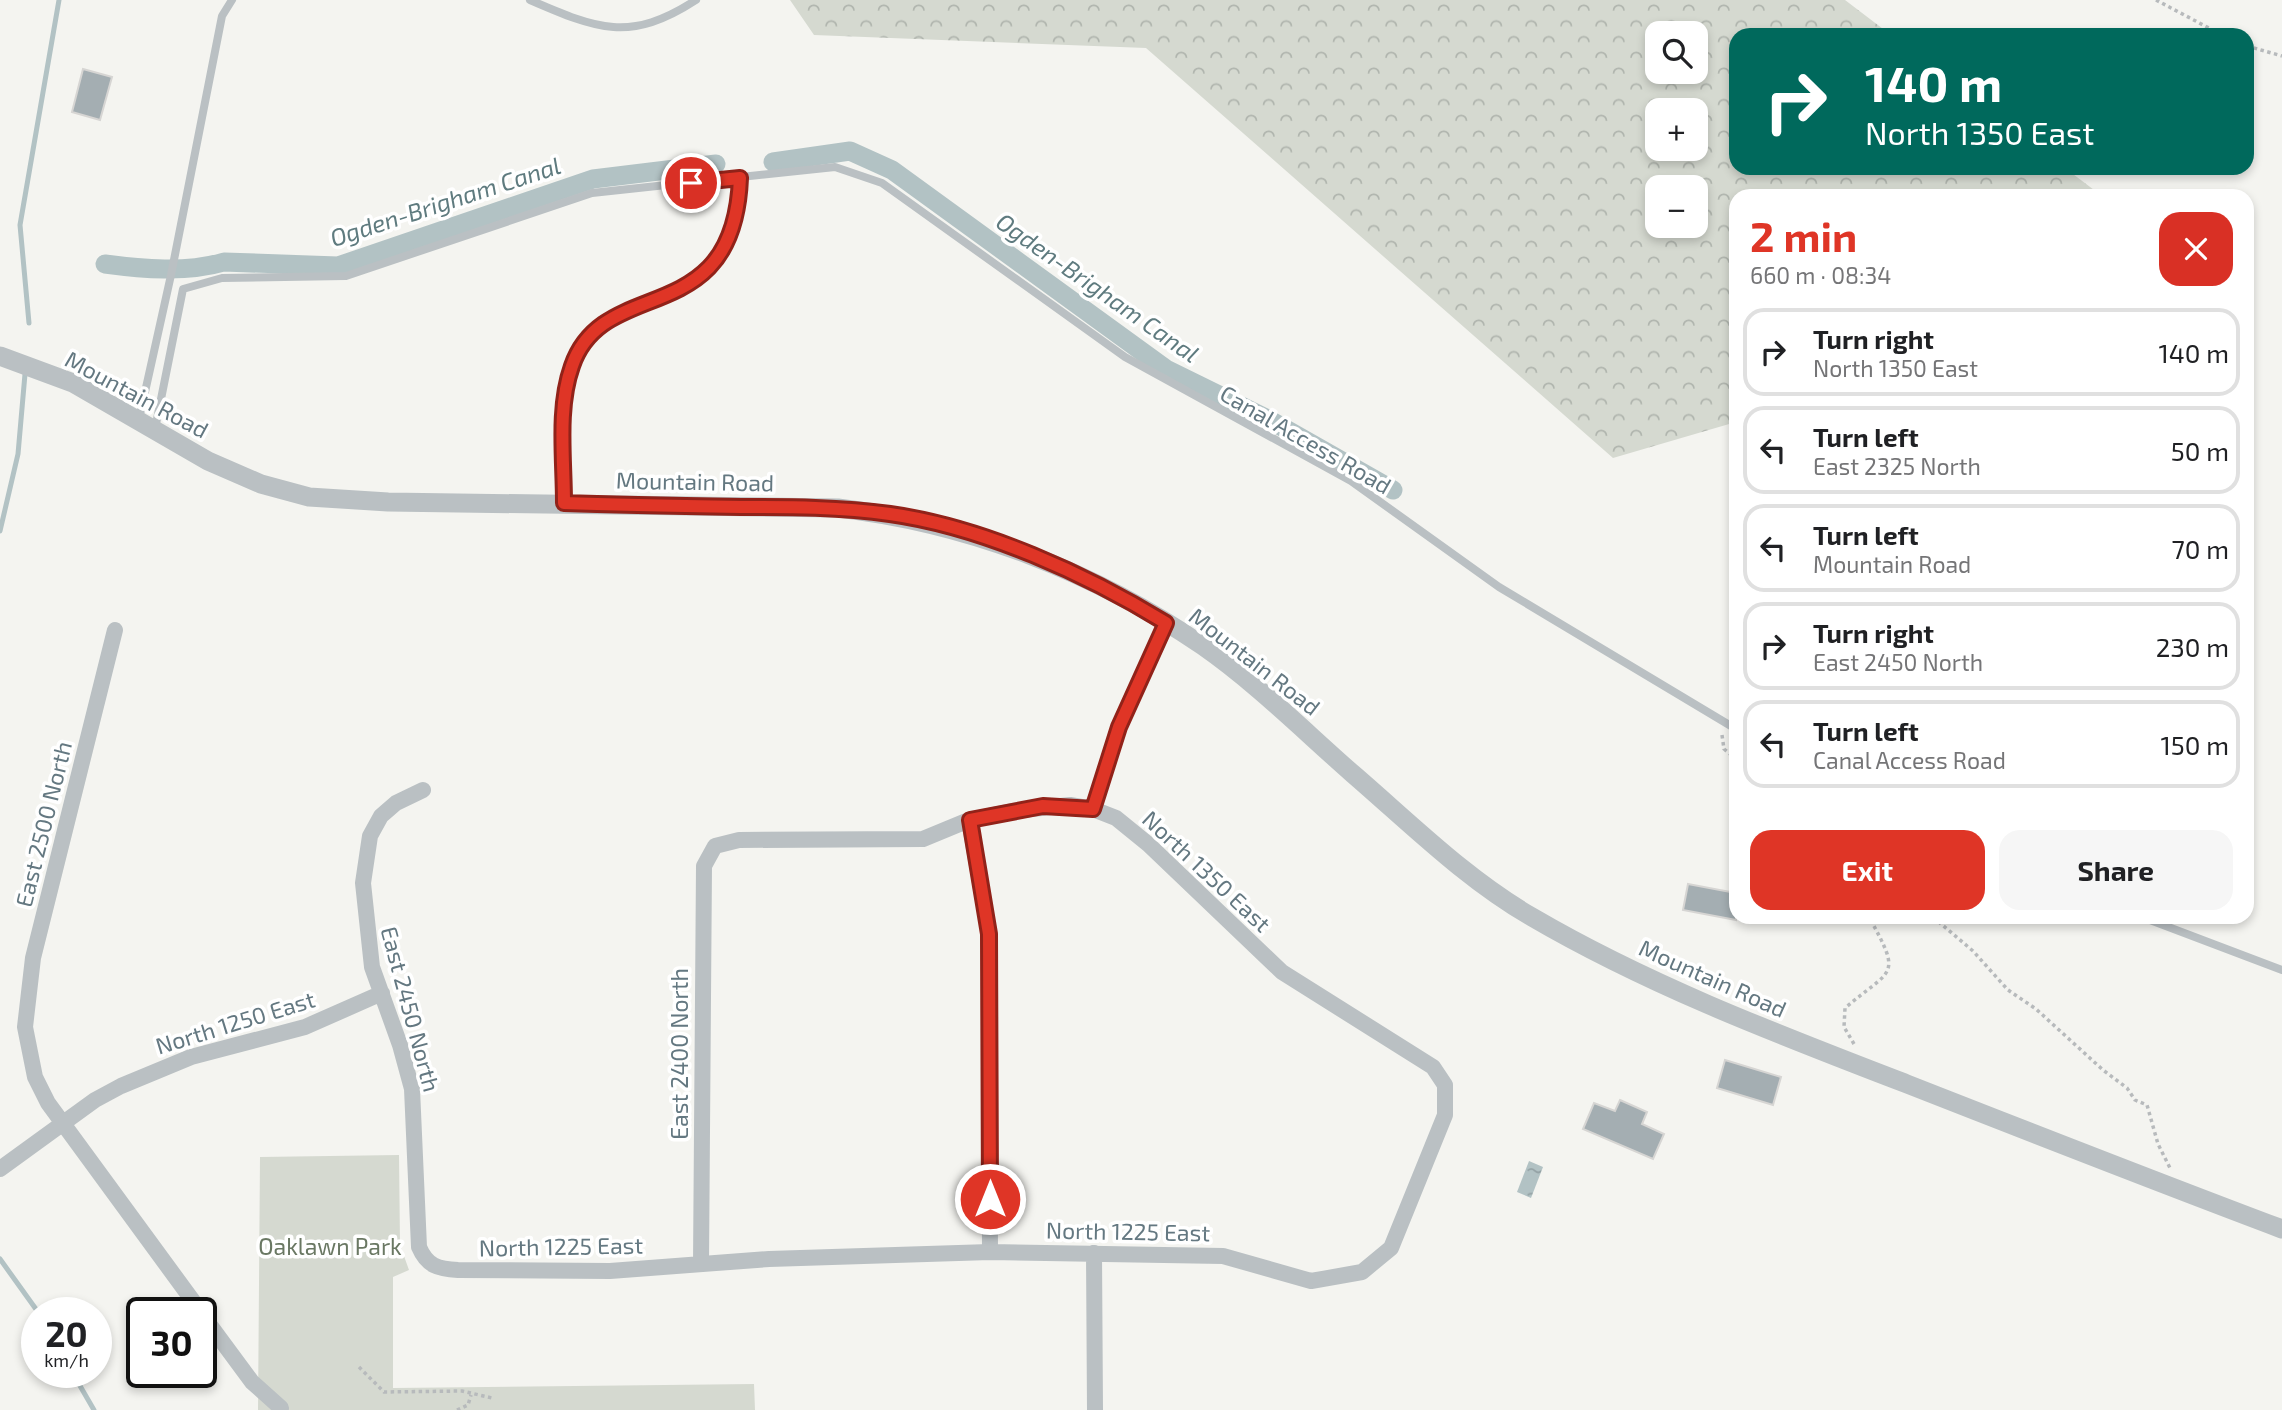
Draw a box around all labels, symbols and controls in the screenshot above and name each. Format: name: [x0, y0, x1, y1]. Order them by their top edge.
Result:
map controls: [1645, 21, 1708, 238]
button: search: [1645, 21, 1708, 84]
text: 140 m: [1865, 53, 2002, 112]
icon: right: [1750, 56, 1841, 147]
button: +: [1645, 98, 1708, 161]
text: North 1350 East: [1865, 113, 2095, 151]
water label: Ogden-Brigham Canal: [326, 150, 564, 252]
pin: [661, 153, 721, 213]
icon: arrive: [672, 164, 710, 202]
button: −: [1645, 175, 1708, 238]
water label: Ogden-Brigham Canal: [991, 206, 1205, 368]
text: 2 min: [1750, 210, 1857, 260]
button: close: [2159, 212, 2233, 286]
text: 660 m · 08:34: [1750, 261, 1891, 289]
text: Turn right: [1813, 323, 1934, 354]
icon: right: [1754, 333, 1792, 371]
text: 140 m: [2158, 337, 2229, 368]
street label: Mountain Road: [61, 344, 213, 444]
text: North 1350 East: [1813, 354, 1978, 382]
street label: Canal Access Road: [1216, 379, 1396, 499]
text: Turn left: [1813, 421, 1919, 452]
icon: left: [1754, 431, 1792, 469]
text: 50 m: [2171, 435, 2229, 466]
text: East 2325 North: [1813, 452, 1981, 480]
street label: Mountain Road: [616, 466, 774, 496]
text: Turn left: [1813, 519, 1919, 550]
icon: left: [1754, 529, 1792, 567]
text: 70 m: [2171, 533, 2229, 564]
text: Mountain Road: [1813, 550, 1971, 578]
street label: Mountain Road: [1184, 601, 1326, 721]
text: Turn right: [1813, 617, 1934, 648]
icon: right: [1754, 627, 1792, 665]
text: 230 m: [2156, 631, 2229, 662]
text: East 2450 North: [1813, 648, 1983, 676]
text: Turn left: [1813, 715, 1919, 746]
icon: left: [1754, 725, 1792, 763]
text: 150 m: [2160, 729, 2229, 760]
street label: East 2500 North: [9, 738, 77, 910]
text: Canal Access Road: [1813, 746, 2006, 774]
street label: North 1350 East: [1137, 805, 1277, 938]
button: Exit: [1750, 830, 1985, 910]
button: Share: [1999, 830, 2233, 910]
street label: East 2450 North: [375, 923, 447, 1095]
street label: Mountain Road: [1635, 933, 1791, 1023]
street label: East 2400 North: [665, 968, 693, 1140]
street label: North 1250 East: [152, 984, 318, 1060]
position arrow: [953, 1162, 1027, 1236]
street label: North 1225 East: [1046, 1216, 1211, 1246]
street label: North 1225 East: [479, 1231, 644, 1261]
park label: Oaklawn Park: [258, 1232, 402, 1260]
speed limit sign: 30: [126, 1297, 217, 1388]
text: 20: [45, 1312, 88, 1354]
text: km/h: [44, 1349, 89, 1371]

